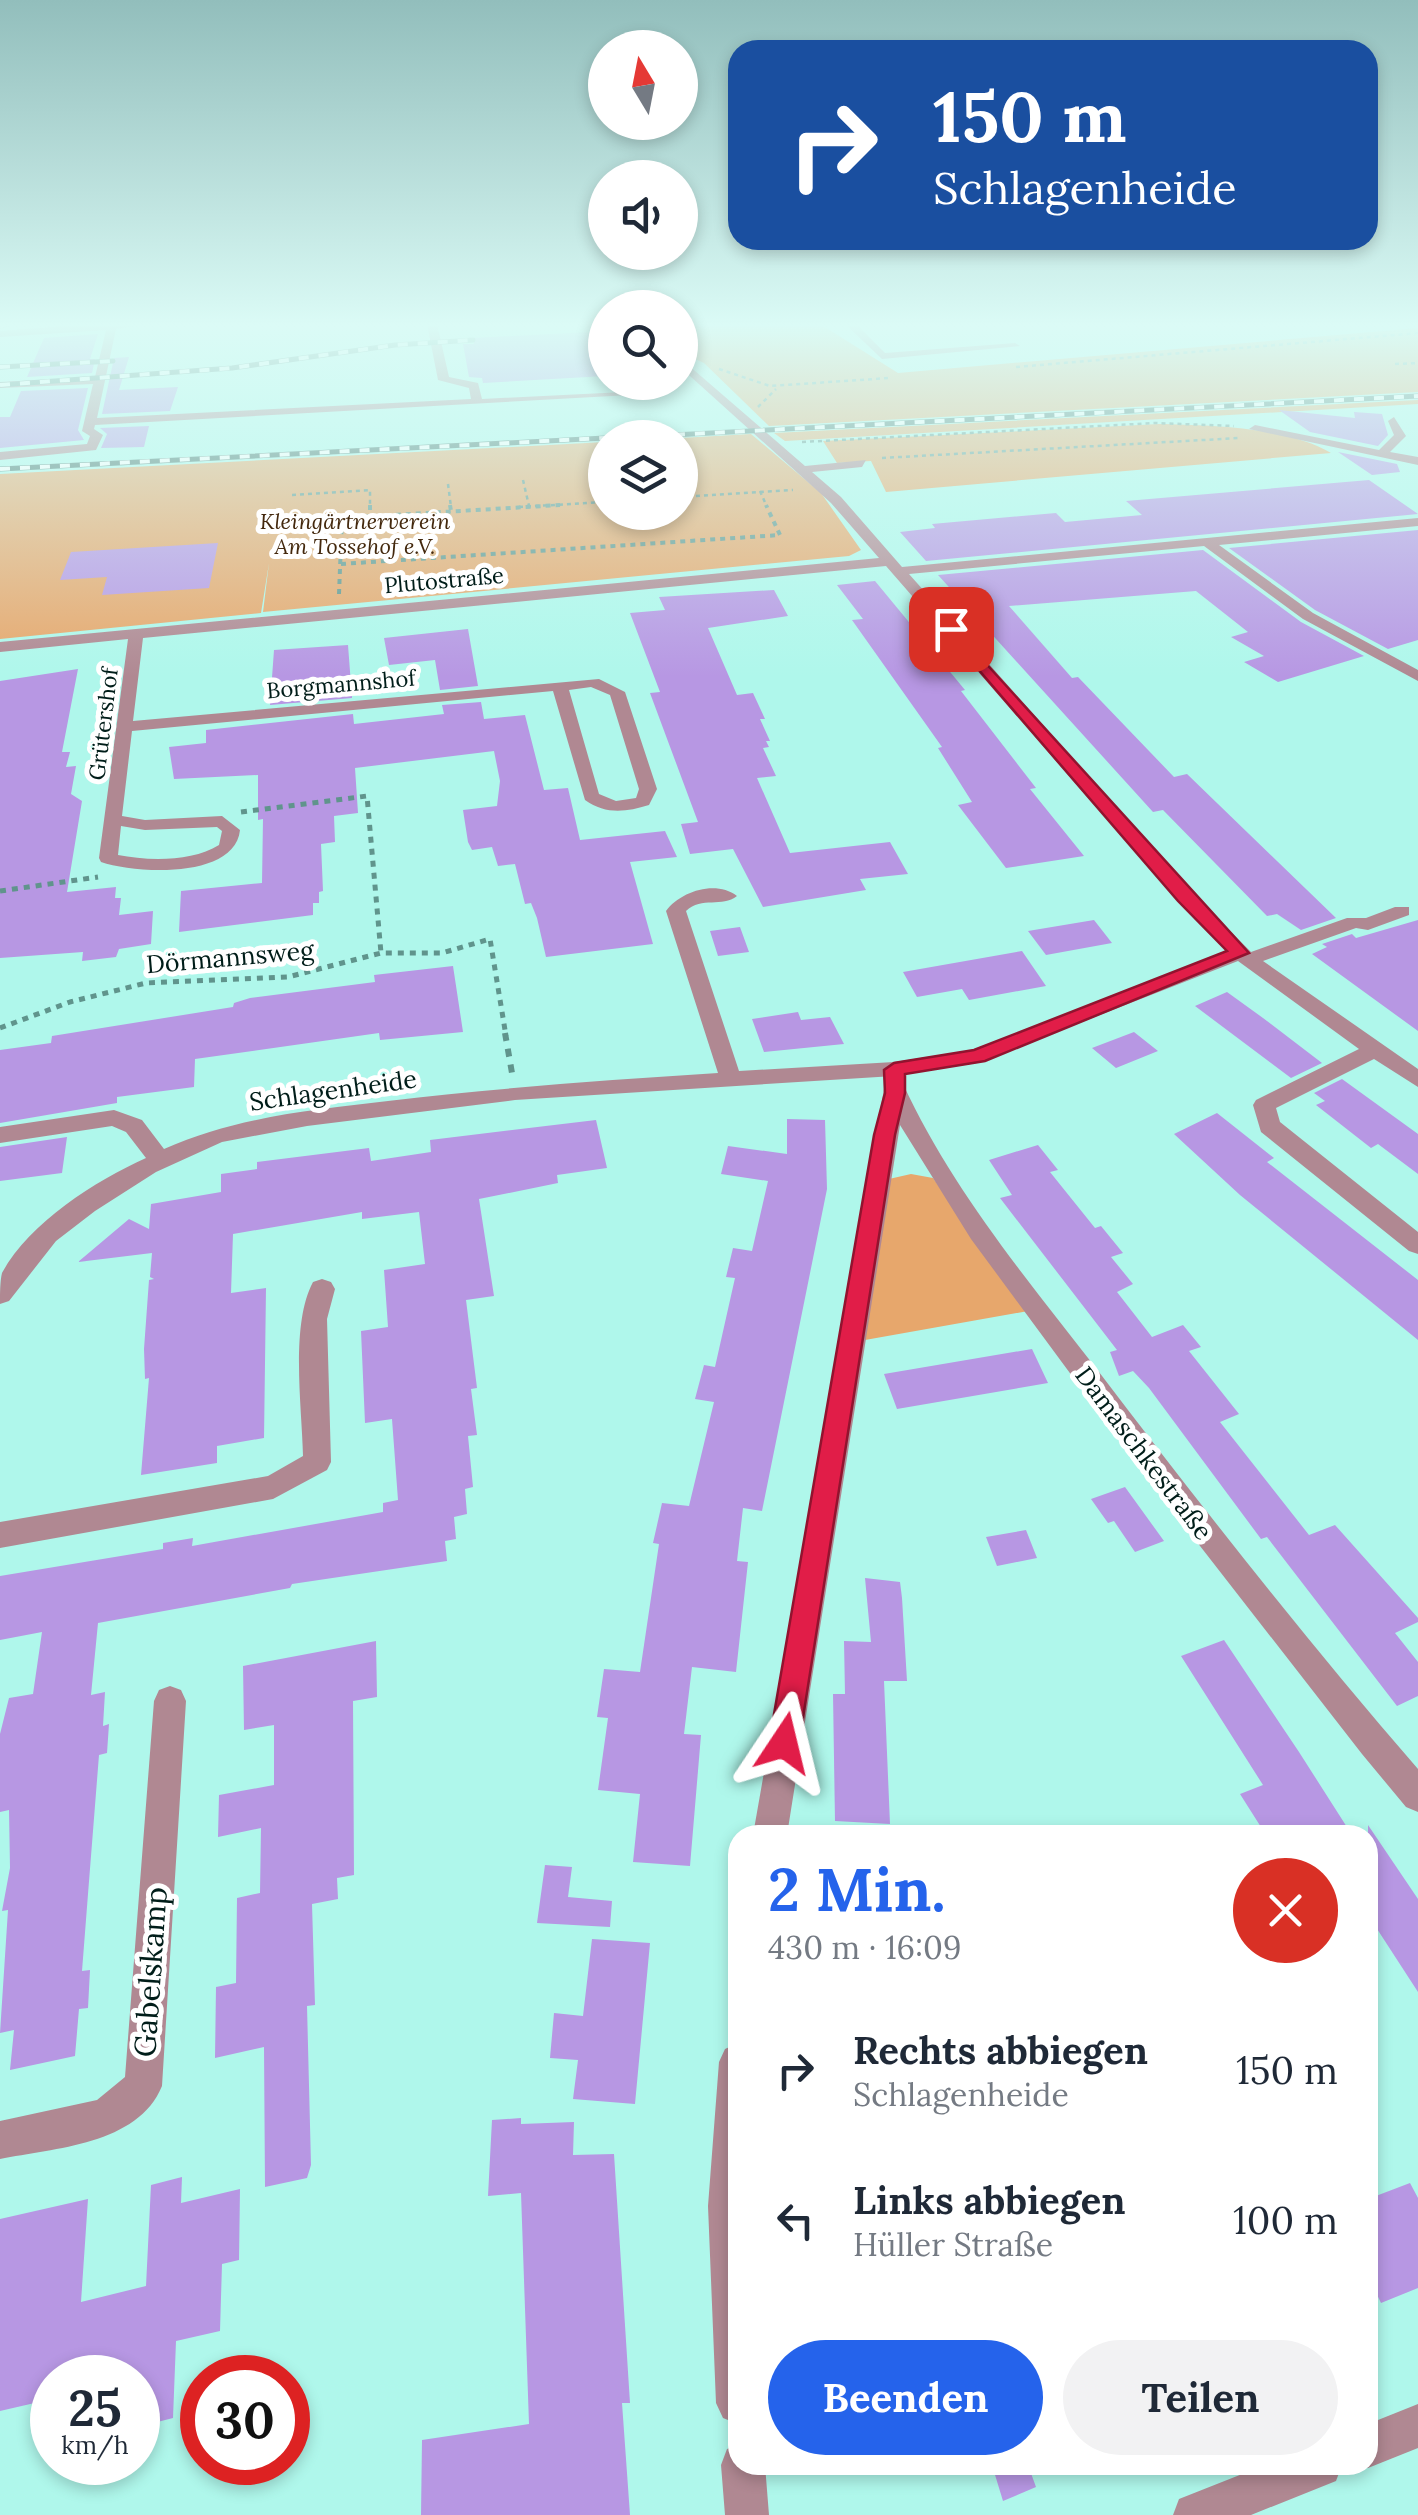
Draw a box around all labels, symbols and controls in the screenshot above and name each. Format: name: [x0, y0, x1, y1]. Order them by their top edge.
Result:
north arrow: [588, 30, 698, 140]
map controls: [588, 30, 698, 530]
text: 150 m: [933, 72, 1127, 161]
icon: right: [768, 80, 898, 210]
text: Schlagenheide: [933, 159, 1237, 216]
button: sound: [588, 160, 698, 270]
button: search: [588, 290, 698, 400]
button: layers: [588, 420, 698, 530]
park label: Kleingärtnerverein Am Tossehof e.V.: [260, 507, 451, 560]
street label: Plutostraße: [383, 561, 505, 599]
pin: [909, 587, 994, 672]
icon: arrive: [924, 602, 979, 657]
street label: Borgmannshof: [265, 663, 418, 704]
street label: Grütershof: [82, 665, 124, 782]
street label: Dörmannsweg: [145, 934, 316, 980]
street label: Schlagenheide: [247, 1062, 419, 1118]
street label: Damaschkestraße: [1068, 1360, 1220, 1546]
position arrow: [732, 1691, 836, 1795]
text: 2 Min.: [768, 1851, 945, 1927]
button: close: [1233, 1858, 1338, 1963]
street label: Gabelskamp: [125, 1886, 175, 2058]
text: 430 m · 16:09: [768, 1927, 961, 1968]
text: Rechts abbiegen: [853, 2026, 1148, 2074]
icon: right: [768, 2043, 823, 2098]
text: 150 m: [1236, 2046, 1338, 2094]
text: Schlagenheide: [853, 2074, 1069, 2115]
text: Links abbiegen: [853, 2176, 1125, 2224]
icon: left: [768, 2193, 823, 2248]
text: 100 m: [1233, 2196, 1338, 2244]
text: Hüller Straße: [853, 2224, 1053, 2265]
button: Beenden: [768, 2340, 1043, 2455]
button: Teilen: [1063, 2340, 1338, 2455]
speed limit sign: 30: [180, 2355, 310, 2485]
text: 25: [68, 2376, 122, 2440]
text: km/h: [61, 2429, 129, 2461]

